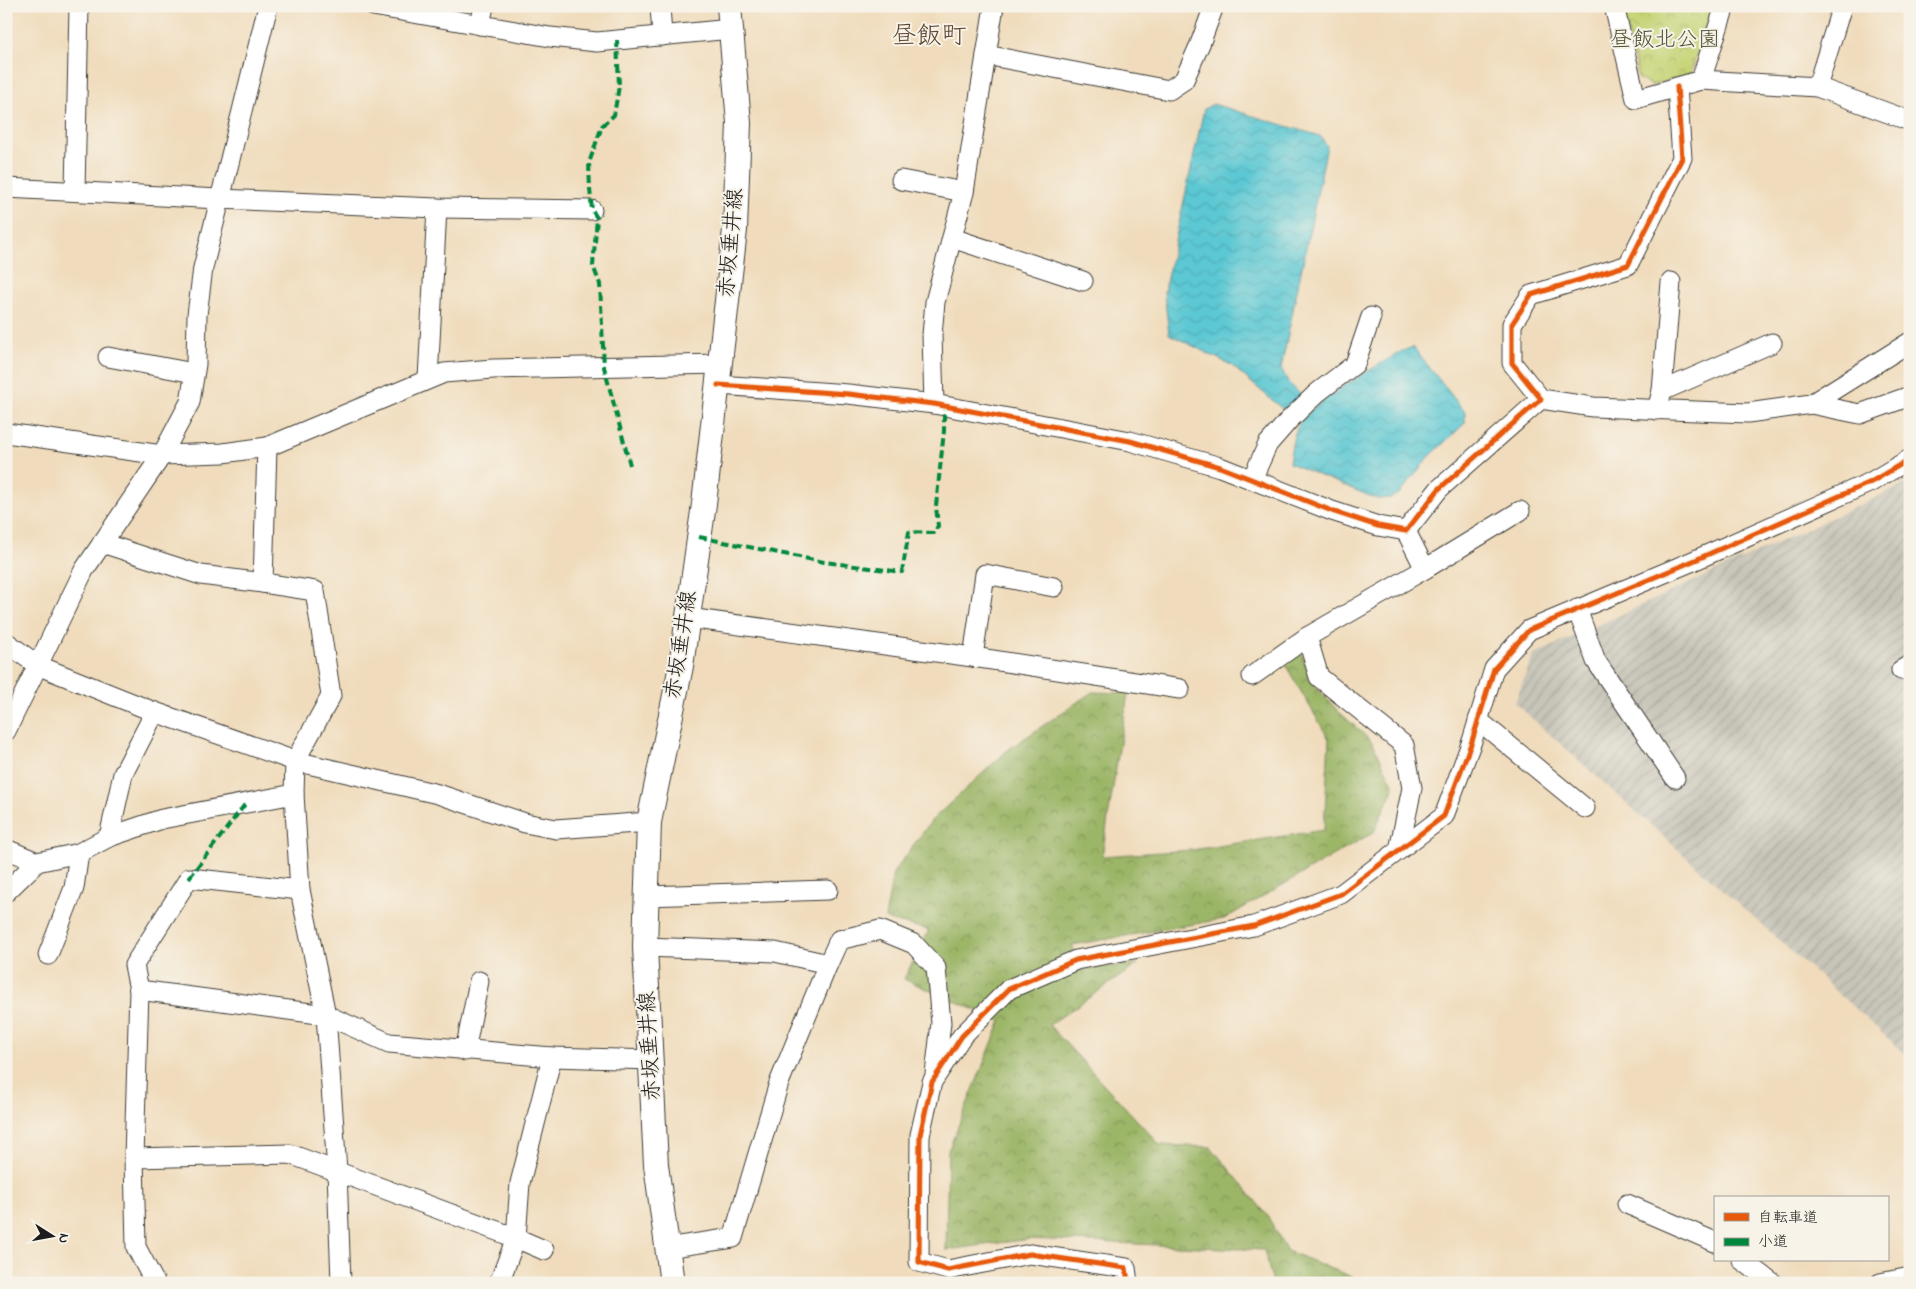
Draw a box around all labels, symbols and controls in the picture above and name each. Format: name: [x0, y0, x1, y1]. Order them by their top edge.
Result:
district label: 昼飯町: [891, 19, 967, 55]
park label: 昼飯北公園: [1610, 25, 1720, 57]
street label: 赤坂垂井線: [711, 187, 753, 299]
street label: 赤坂垂井線: [658, 588, 706, 702]
street label: 赤坂垂井線: [632, 990, 670, 1102]
legend: [1714, 1196, 1888, 1262]
text: 自転車道: [1758, 1207, 1818, 1229]
north arrow: [28, 1212, 78, 1262]
text: 小道: [1758, 1231, 1788, 1253]
text: N: [52, 1232, 74, 1245]

